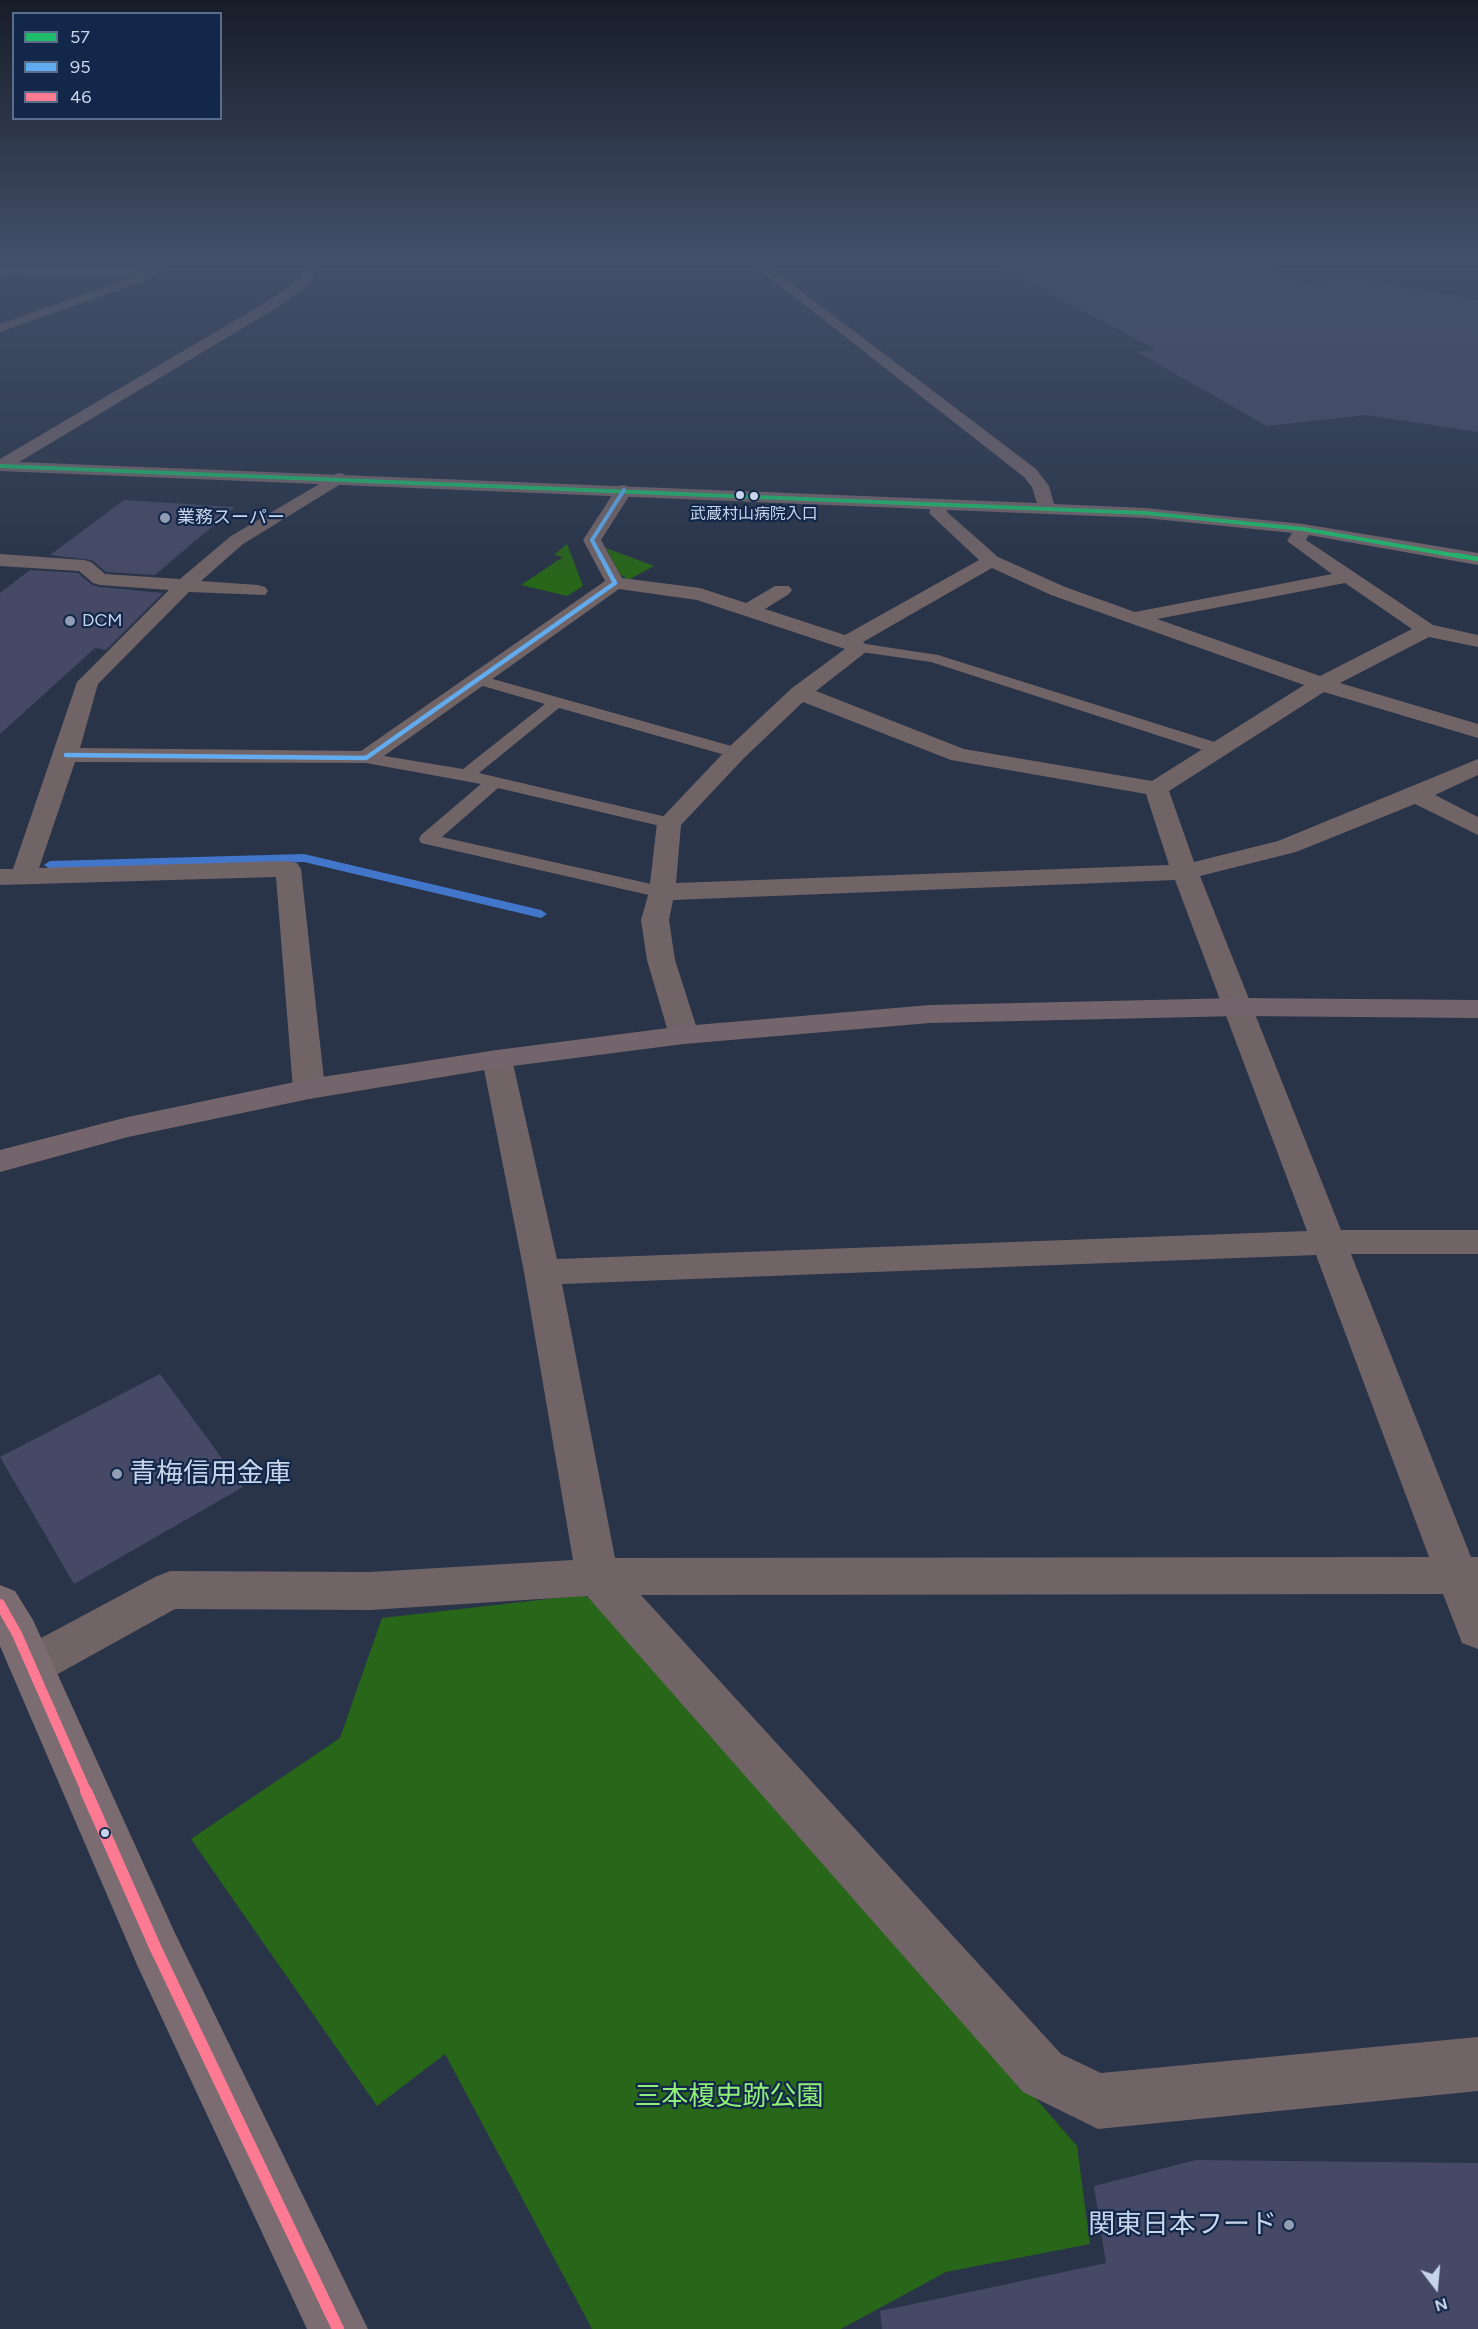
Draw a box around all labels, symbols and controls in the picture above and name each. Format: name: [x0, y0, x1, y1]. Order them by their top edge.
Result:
legend: [12, 12, 222, 120]
text: 57: [70, 26, 90, 48]
text: 95: [70, 56, 91, 78]
text: 46: [70, 86, 91, 108]
unlabelled marker: [734, 489, 746, 501]
marker: 武蔵村山病院入口: [748, 490, 760, 502]
place label: 武蔵村山病院入口: [690, 504, 818, 524]
place label: 業務スーパー: [177, 507, 285, 529]
marker: 業務スーパー: [158, 511, 172, 525]
place label: DCM: [82, 610, 123, 632]
marker: DCM: [63, 614, 77, 628]
place label: 青梅信用金庫: [129, 1458, 291, 1490]
marker: 青梅信用金庫: [110, 1467, 124, 1481]
unlabelled marker: [99, 1827, 111, 1839]
park label: 三本榎史跡公園: [635, 2081, 823, 2113]
place label: 関東日本フード: [1088, 2209, 1277, 2241]
marker: 関東日本フード: [1282, 2218, 1296, 2232]
north arrow: [1406, 2257, 1466, 2317]
text: N: [1433, 2294, 1450, 2316]

